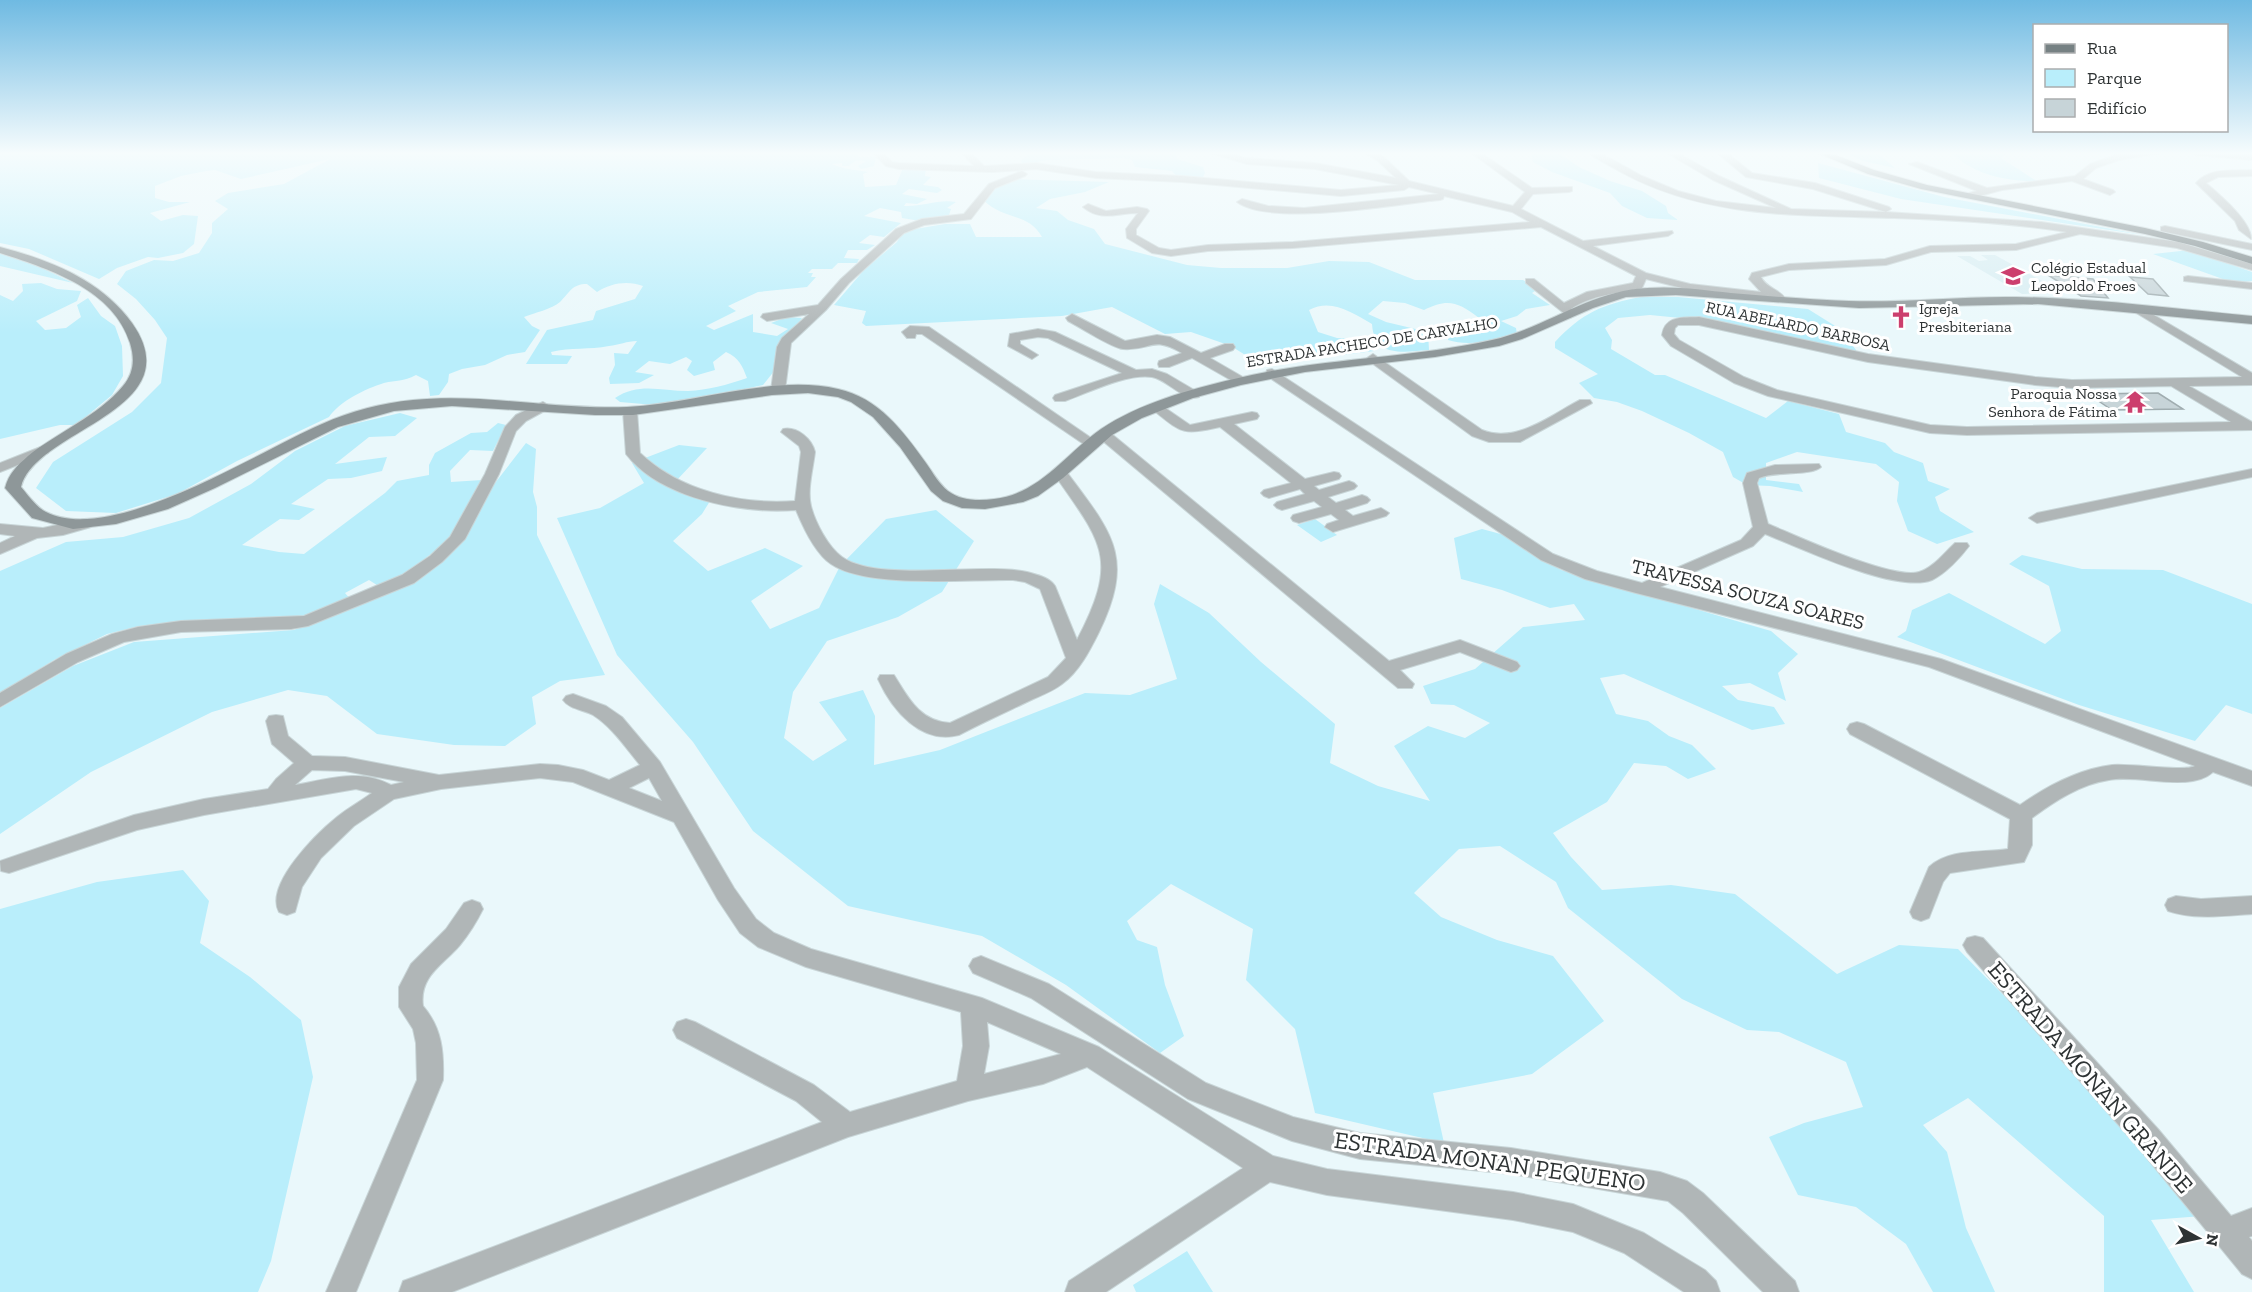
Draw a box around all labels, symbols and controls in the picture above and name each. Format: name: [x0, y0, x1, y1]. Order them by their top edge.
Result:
legend: [2033, 24, 2228, 132]
text: Rua: [2087, 37, 2117, 59]
text: Parque: [2087, 67, 2142, 89]
text: Edifício: [2087, 97, 2147, 119]
place label: Colégio Estadual Leopoldo Froes: [2031, 258, 2146, 295]
school or university icon: Colégio Estadual Leopoldo Froes: [2000, 263, 2026, 289]
street label: RUA ABELARDO BARBOSA: [1704, 297, 1892, 355]
place label: Igreja Presbiteriana: [1919, 299, 2012, 336]
church icon: Igreja Presbiteriana: [1888, 304, 1914, 330]
street label: ESTRADA PACHECO DE CARVALHO: [1245, 313, 1499, 371]
place label: Paroquia Nossa Senhora de Fátima: [1988, 384, 2117, 421]
temple icon: Paroquia Nossa Senhora de Fátima: [2122, 389, 2148, 415]
street label: TRAVESSA SOUZA SOARES: [1629, 553, 1867, 635]
street label: ESTRADA MONAN GRANDE: [1982, 955, 2200, 1199]
street label: ESTRADA MONAN PEQUENO: [1333, 1125, 1647, 1197]
north arrow: [2168, 1208, 2228, 1268]
text: N: [2202, 1233, 2223, 1247]

